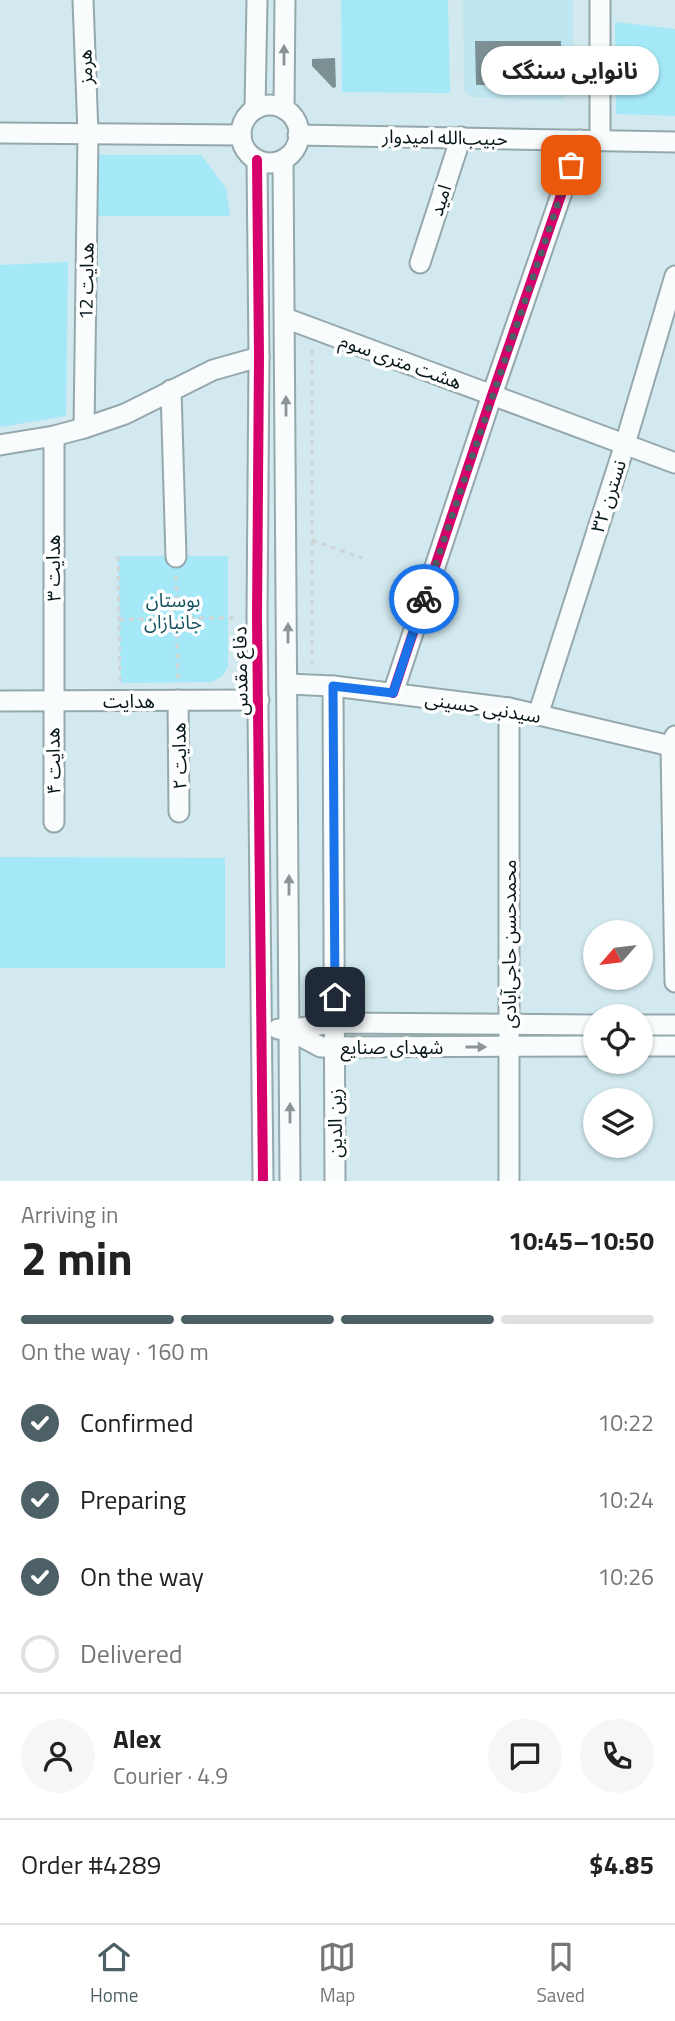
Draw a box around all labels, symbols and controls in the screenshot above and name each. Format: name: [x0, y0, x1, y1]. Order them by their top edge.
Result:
one-way arrow: [278, 43, 290, 65]
callout: نانوایی سنگک: [482, 46, 660, 95]
street label: هرمز: [69, 49, 100, 86]
text: نانوایی سنگک: [502, 53, 638, 88]
street label: حبیب‌الله امیدوار: [381, 121, 508, 152]
pin: [541, 135, 601, 195]
icon: bag: [552, 146, 590, 184]
street label: امید: [421, 180, 458, 219]
street label: هدایت 12: [70, 242, 101, 320]
street label: هشت متری سوم: [336, 325, 466, 397]
one-way arrow: [280, 395, 292, 417]
street label: نسترن ۳۲: [582, 456, 633, 536]
street label: هدایت ۳: [38, 534, 67, 602]
courier: [389, 564, 459, 634]
icon: bike: [405, 580, 443, 618]
park label: بوستان جانبازان: [144, 585, 202, 636]
one-way arrow: [282, 622, 294, 644]
street label: دفاع مقدس: [224, 626, 255, 716]
street label: سیدنبی حسینی: [423, 683, 543, 730]
street label: هدایت: [103, 686, 155, 715]
street label: هدایت ۲: [163, 722, 194, 790]
street label: هدایت ۴: [37, 727, 68, 795]
street label: محمدحسن حاجی‌آبادی: [494, 859, 523, 1029]
one-way arrow: [283, 874, 295, 896]
north arrow: [583, 920, 653, 990]
map controls: [583, 920, 653, 1158]
pin: [305, 967, 365, 1027]
icon: home: [316, 978, 354, 1016]
button: locate: [583, 1004, 653, 1074]
street label: شهدای صنایع: [341, 1032, 443, 1062]
one-way arrow: [465, 1041, 487, 1053]
street label: زین الدین: [320, 1088, 349, 1158]
button: layers: [583, 1088, 653, 1158]
one-way arrow: [284, 1102, 296, 1124]
text: Arriving in: [21, 1197, 118, 1232]
text: 10:45–10:50: [508, 1221, 654, 1260]
text: 2 min: [21, 1223, 133, 1293]
text: On the way · 160 m: [21, 1334, 209, 1369]
text: Confirmed: [80, 1403, 194, 1442]
icon: check: [21, 1404, 59, 1442]
text: 10:22: [597, 1405, 654, 1440]
text: Preparing: [80, 1480, 186, 1519]
icon: check: [21, 1481, 59, 1519]
text: 10:24: [597, 1482, 654, 1517]
text: On the way: [80, 1557, 204, 1596]
icon: check: [21, 1558, 59, 1596]
text: 10:26: [597, 1559, 654, 1594]
text: Delivered: [80, 1634, 183, 1673]
button: person: [21, 1719, 95, 1793]
text: Alex: [113, 1719, 161, 1758]
button: chat: [488, 1719, 562, 1793]
button: phone: [580, 1719, 654, 1793]
text: Courier · 4.9: [113, 1758, 228, 1793]
text: Order #4289: [21, 1845, 161, 1884]
text: $4.85: [589, 1845, 654, 1884]
tab: Home: [90, 1938, 138, 2009]
tab: Map: [318, 1938, 356, 2009]
tab: Saved: [537, 1938, 585, 2009]

